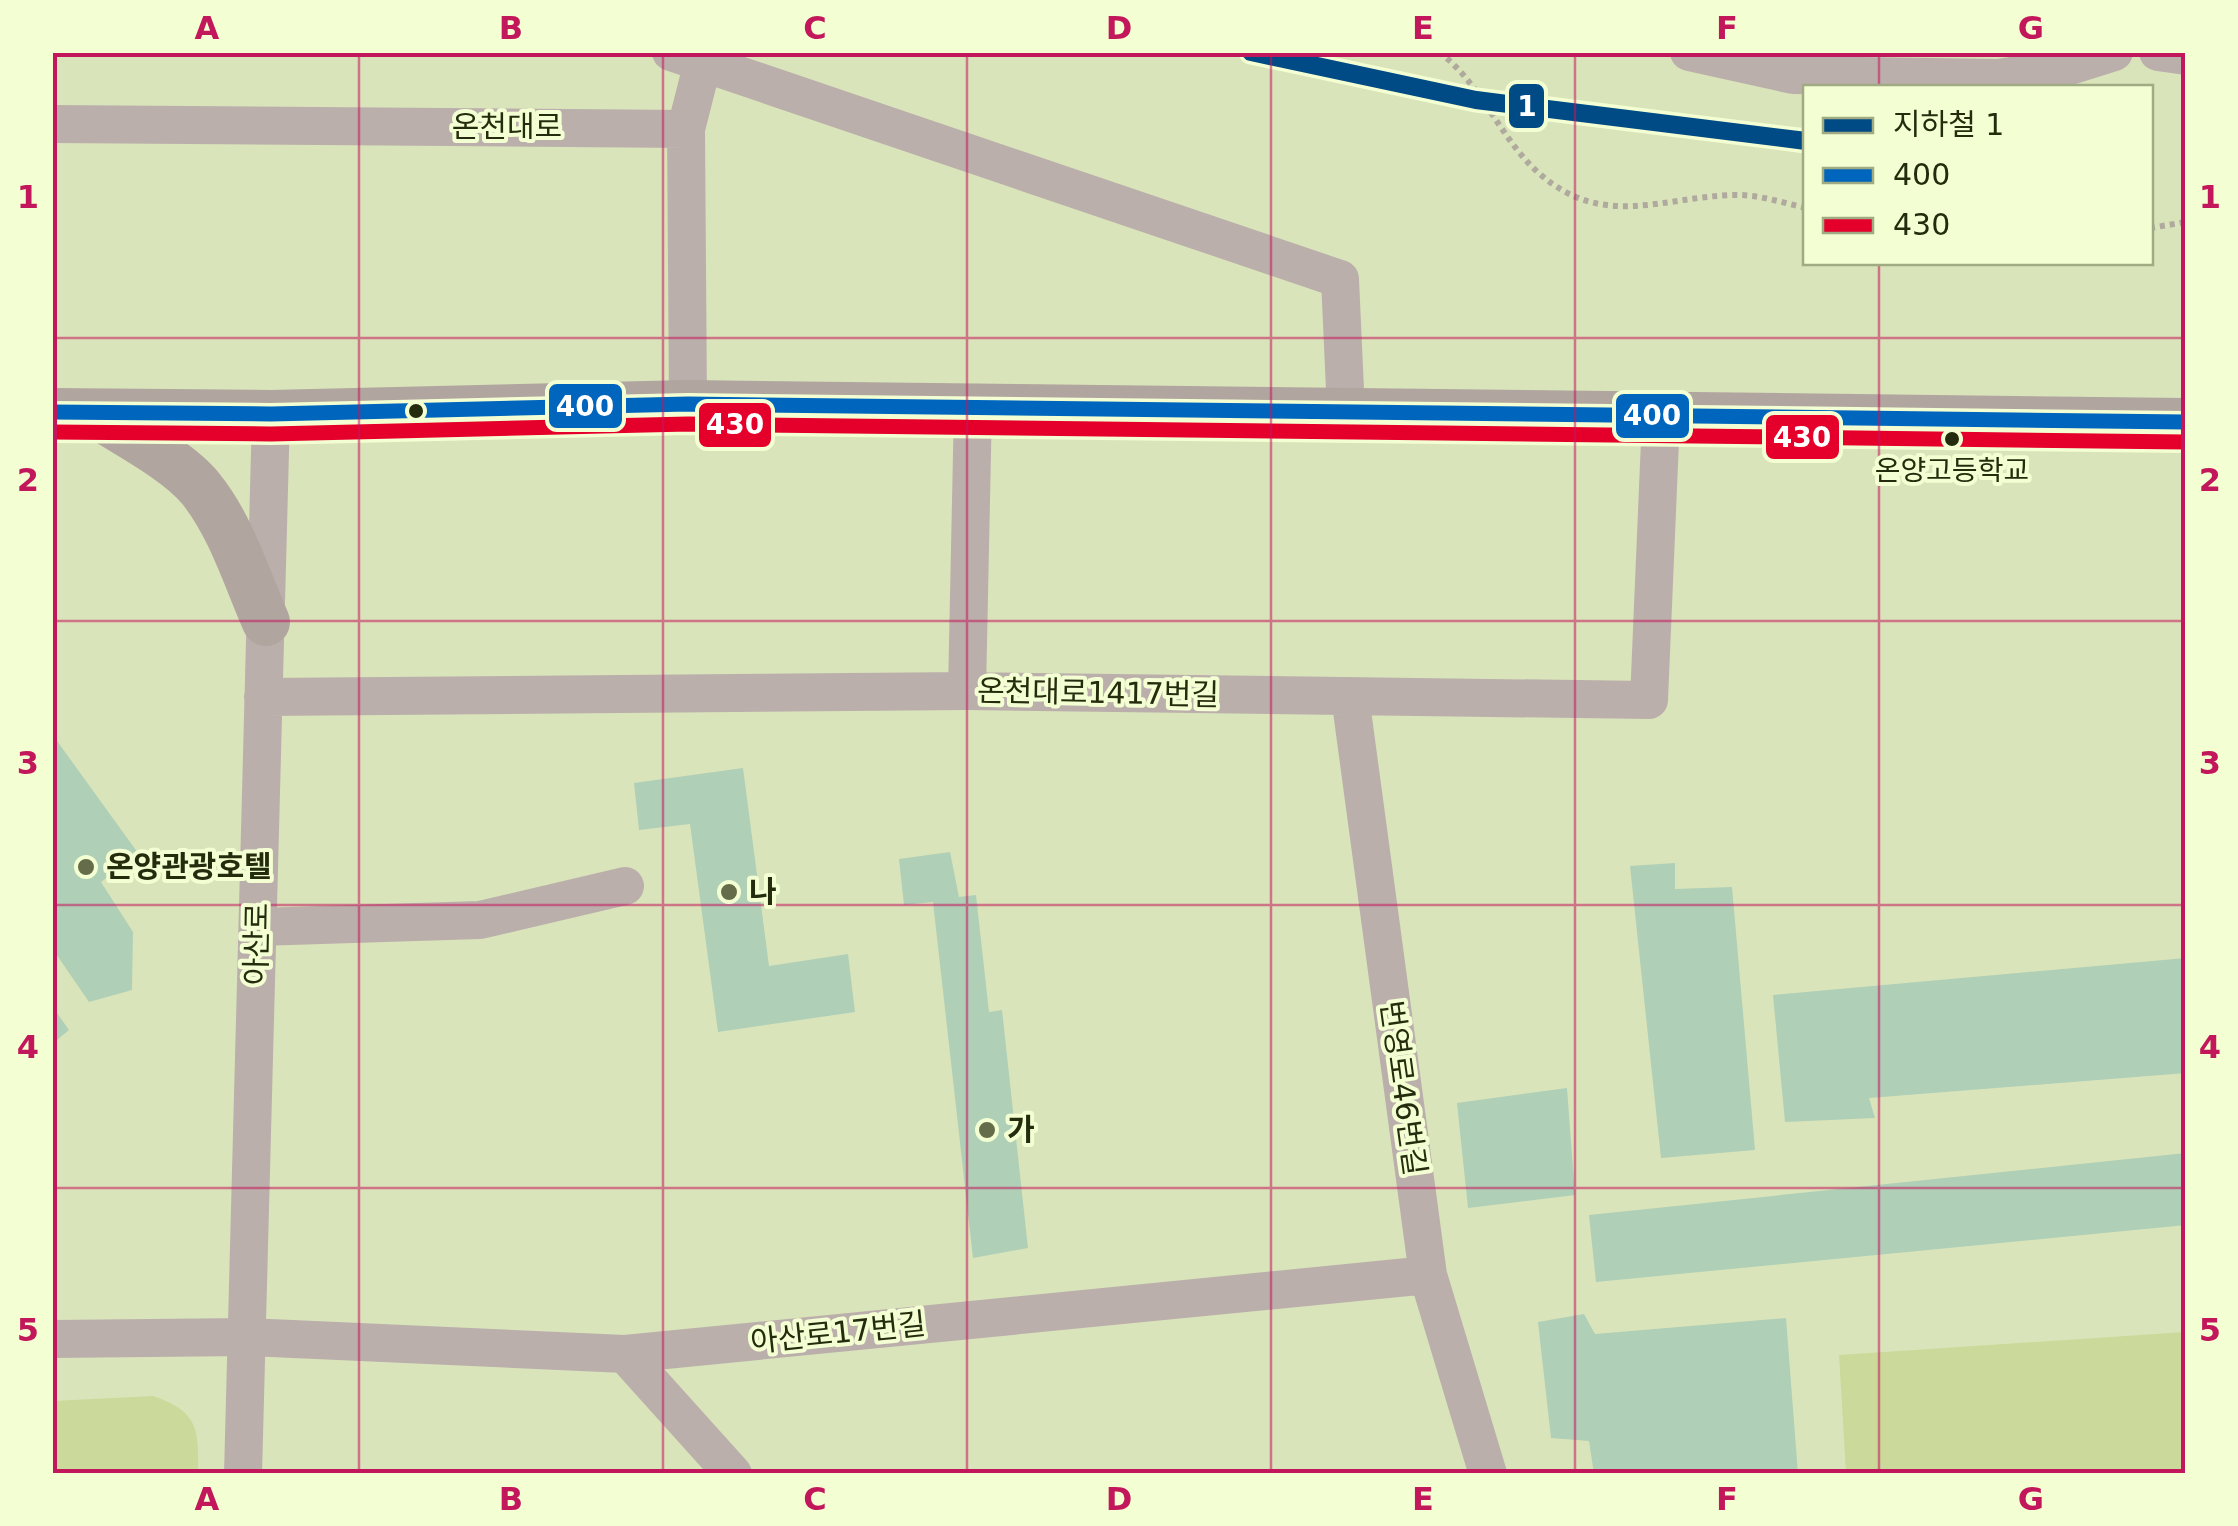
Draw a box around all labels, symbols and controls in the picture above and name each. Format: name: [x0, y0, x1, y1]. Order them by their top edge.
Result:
text: A: [195, 9, 220, 47]
text: B: [499, 9, 523, 47]
text: C: [803, 9, 827, 47]
text: D: [1106, 9, 1132, 47]
text: E: [1412, 9, 1434, 47]
text: F: [1716, 9, 1738, 47]
text: G: [2018, 9, 2044, 47]
line badge: 1: [1507, 82, 1546, 130]
legend: [1803, 85, 2153, 265]
text: 1: [1517, 90, 1537, 123]
text: 지하철 1: [1893, 107, 2004, 142]
street label: 온천대로: [452, 109, 562, 144]
text: 400: [1893, 157, 1950, 192]
text: 1: [17, 178, 39, 216]
text: 1: [2199, 178, 2221, 216]
text: 430: [1893, 207, 1950, 242]
line badge: 400: [547, 382, 624, 430]
text: 400: [556, 390, 614, 423]
line badge: 400: [1614, 392, 1691, 440]
text: 400: [1623, 399, 1681, 432]
unlabelled marker: [406, 401, 426, 421]
line badge: 430: [697, 401, 773, 449]
text: 430: [706, 408, 764, 441]
line badge: 430: [1764, 413, 1841, 461]
text: 430: [1773, 421, 1831, 454]
marker: 온양고등학교: [1942, 429, 1962, 449]
place label: 온양고등학교: [1875, 454, 2029, 487]
text: 2: [17, 461, 39, 499]
text: 2: [2199, 461, 2221, 499]
street label: 온천대로1417번길: [977, 673, 1219, 712]
text: 3: [17, 744, 39, 782]
text: 3: [2199, 744, 2221, 782]
place label: 온양관광호텔: [106, 849, 272, 884]
marker: 온양관광호텔: [75, 856, 97, 878]
place label: 나: [749, 874, 777, 909]
marker: 나: [718, 881, 740, 903]
street label: 아산로: [238, 902, 275, 986]
street label: 번영로46번길: [1374, 998, 1433, 1178]
text: 4: [17, 1028, 39, 1066]
text: 4: [2199, 1028, 2221, 1066]
place label: 가: [1007, 1112, 1035, 1147]
marker: 가: [976, 1119, 998, 1141]
street label: 아산로17번길: [749, 1306, 927, 1359]
text: 5: [17, 1311, 39, 1349]
text: 5: [2199, 1311, 2221, 1349]
text: A: [195, 1480, 220, 1518]
text: B: [499, 1480, 523, 1518]
text: C: [803, 1480, 827, 1518]
text: D: [1106, 1480, 1132, 1518]
text: E: [1412, 1480, 1434, 1518]
text: F: [1716, 1480, 1738, 1518]
text: G: [2018, 1480, 2044, 1518]

